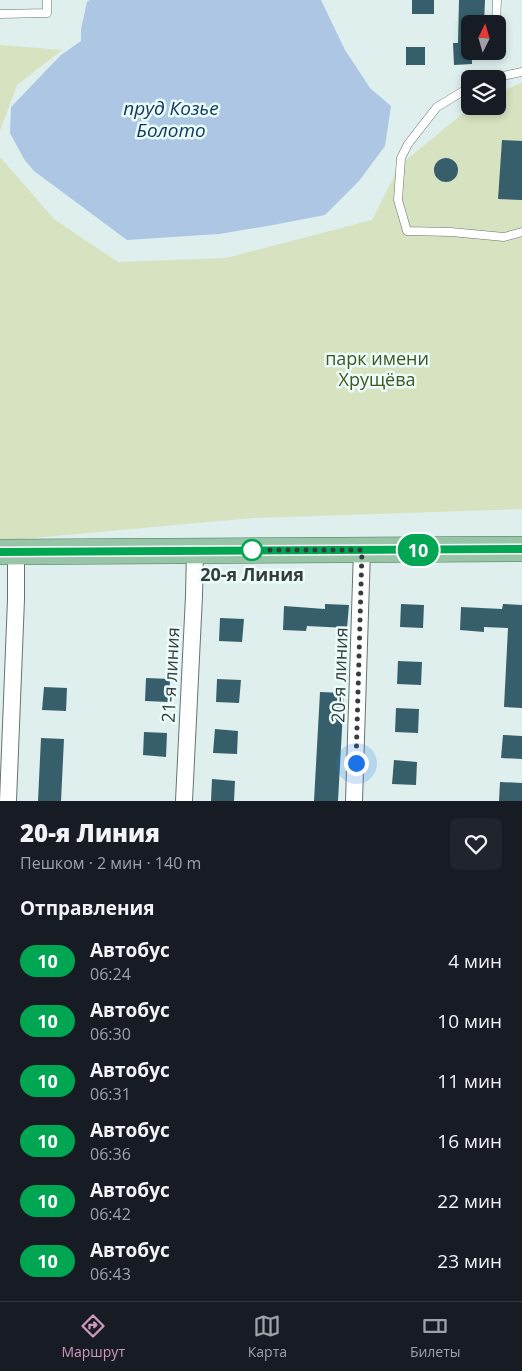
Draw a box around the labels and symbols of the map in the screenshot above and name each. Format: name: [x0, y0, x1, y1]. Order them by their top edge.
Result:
north arrow: [461, 15, 506, 60]
water label: пруд Козье Болото: [123, 95, 219, 143]
park label: парк имени Хрущёва: [325, 346, 429, 391]
line badge: 10: [396, 534, 440, 566]
marker: 20-я Линия: [241, 539, 263, 561]
place label: 20-я Линия: [200, 562, 304, 586]
street label: 21-я линия: [156, 627, 184, 723]
street label: 20-я линия: [325, 627, 353, 723]
your location: [344, 751, 369, 776]

